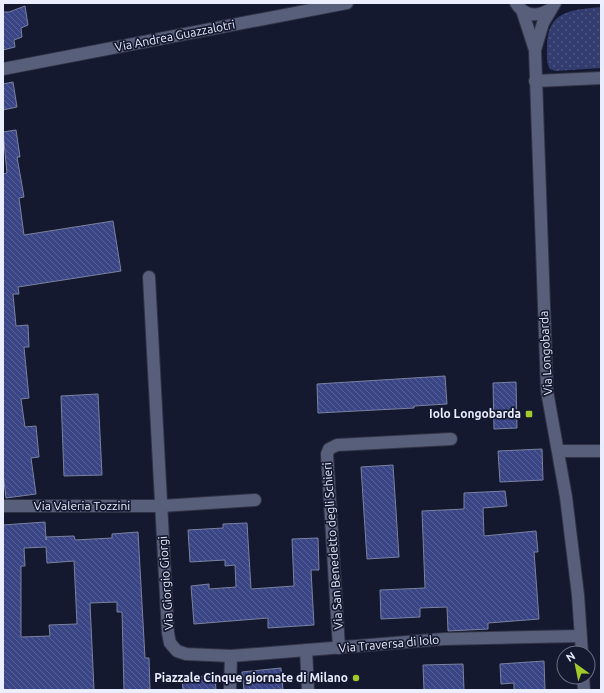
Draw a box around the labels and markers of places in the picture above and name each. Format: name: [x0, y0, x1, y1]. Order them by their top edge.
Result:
place label: Iolo Longobarda: [429, 407, 521, 420]
marker: Iolo Longobarda: [524, 409, 534, 419]
place label: Piazzale Cinque giornate di Milano: [154, 671, 348, 684]
marker: Piazzale Cinque giornate di Milano: [351, 673, 361, 683]

